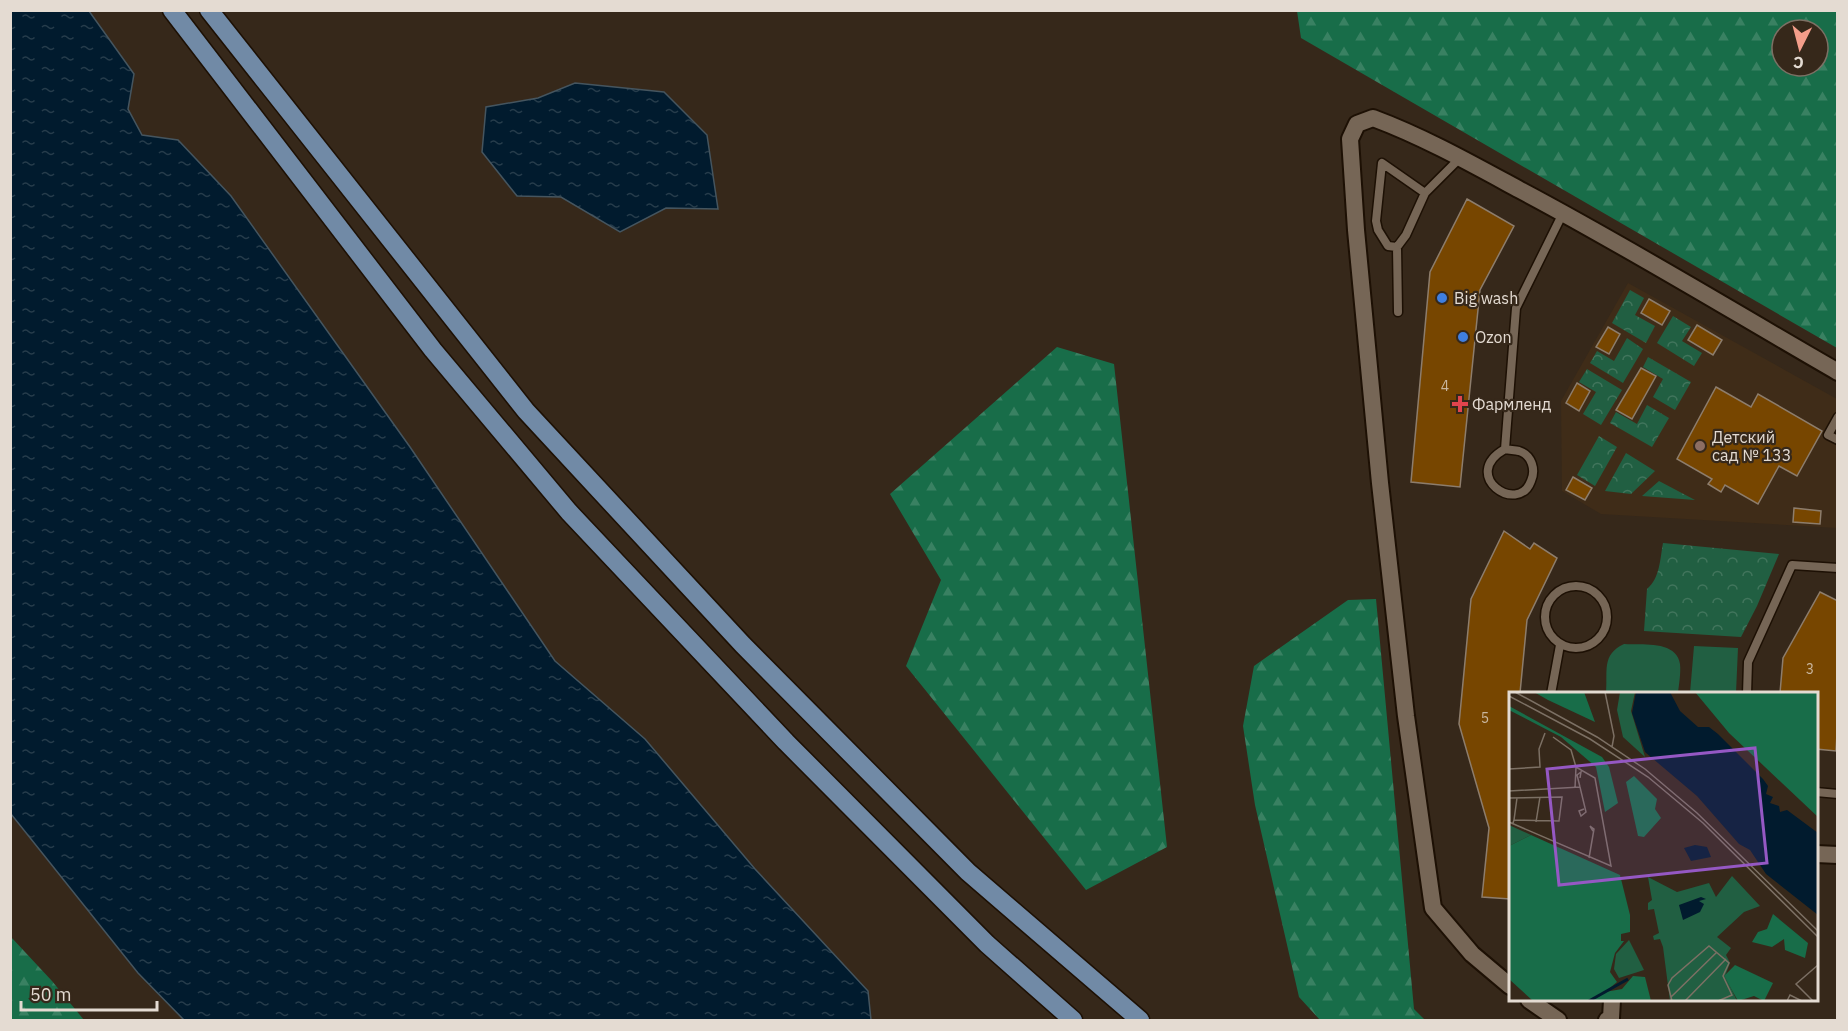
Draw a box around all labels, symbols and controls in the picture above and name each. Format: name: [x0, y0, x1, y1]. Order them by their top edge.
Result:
north arrow: [1770, 18, 1830, 78]
text: С: [1792, 52, 1805, 73]
place label: Big wash: [1454, 288, 1518, 308]
marker: Big wash: [1435, 291, 1449, 305]
place label: Ozon: [1475, 327, 1512, 347]
marker: Ozon: [1456, 330, 1470, 344]
house number: 4: [1441, 377, 1449, 395]
place label: Фармленд: [1472, 394, 1552, 414]
marker: Фармленд: [1453, 397, 1467, 411]
place label: Детский сад № 133: [1712, 427, 1791, 465]
marker: Детский сад № 133: [1693, 439, 1707, 453]
house number: 3: [1806, 660, 1814, 678]
inset map: [1509, 692, 1818, 1001]
house number: 5: [1481, 709, 1489, 727]
scale bar: [21, 974, 158, 1012]
text: 50 m: [30, 983, 72, 1006]

